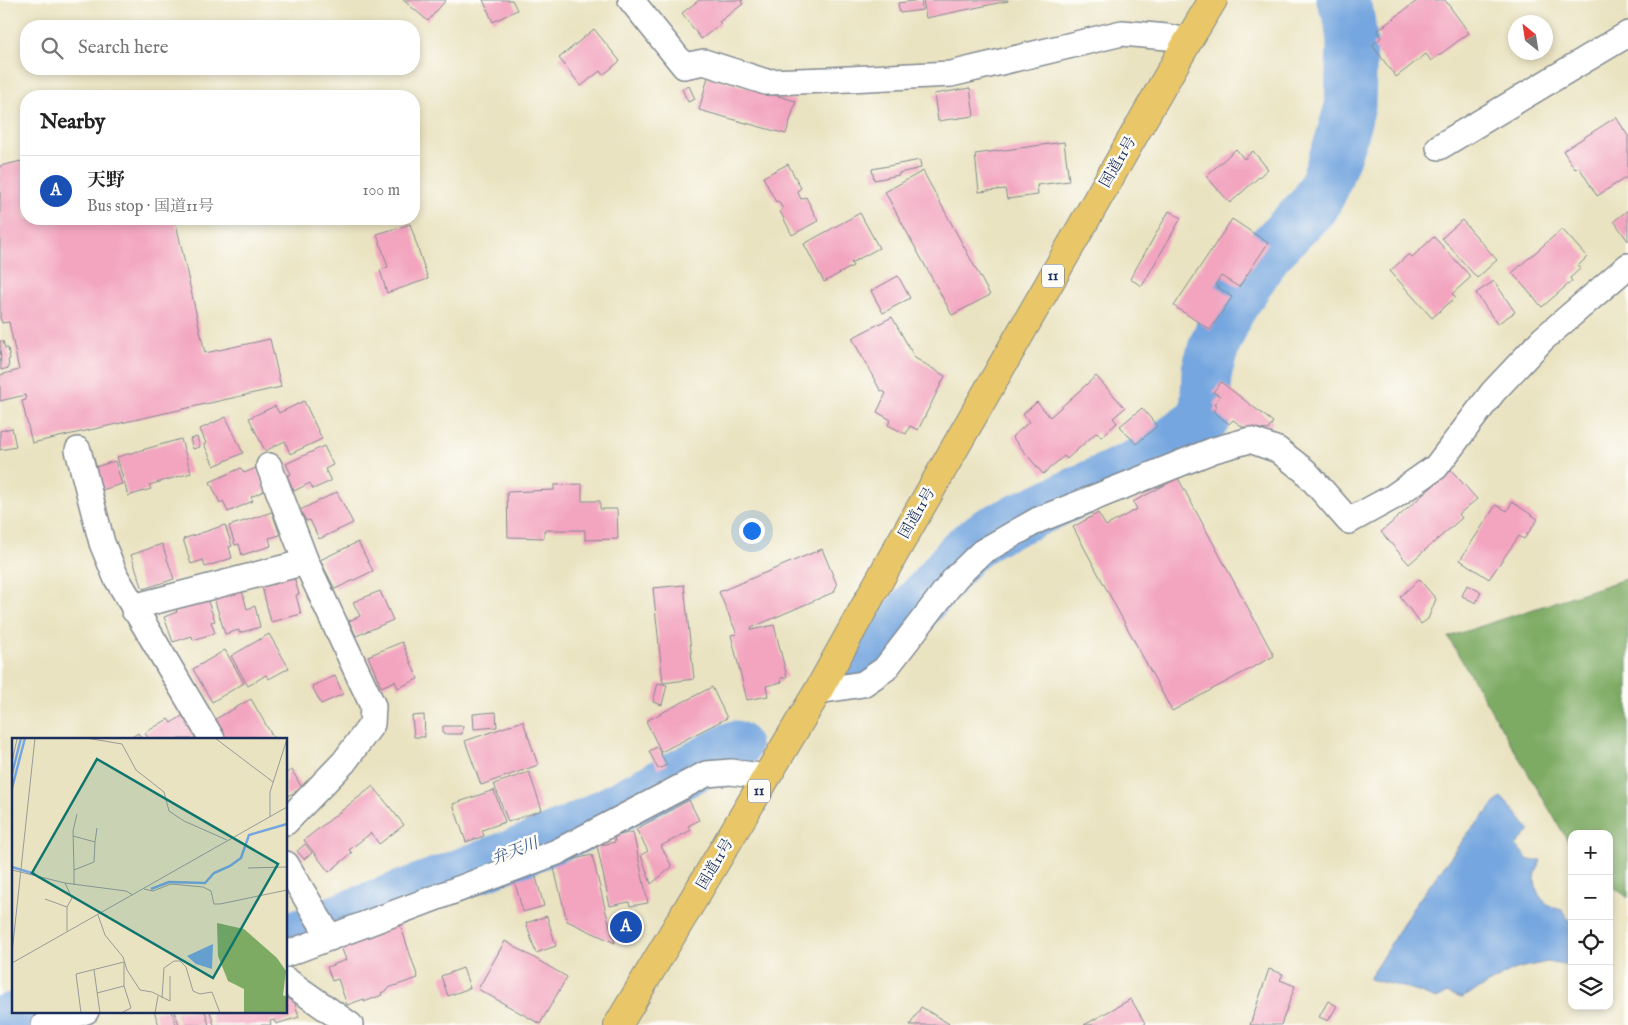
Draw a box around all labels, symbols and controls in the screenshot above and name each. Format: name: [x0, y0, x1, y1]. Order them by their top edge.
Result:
north arrow: [1508, 15, 1553, 60]
search box: [20, 20, 420, 75]
icon: search: [38, 34, 66, 62]
text: Search here: [78, 36, 169, 60]
text: Nearby: [40, 109, 105, 136]
street label: 国道11号: [1096, 133, 1140, 191]
text: 天野: [87, 169, 125, 193]
text: A: [51, 181, 61, 201]
text: 100 m: [363, 181, 400, 201]
text: Bus stop · 国道11号: [87, 197, 214, 217]
road number: 11: [1042, 264, 1064, 288]
street label: 国道11号: [895, 484, 939, 542]
your location: [739, 518, 765, 544]
inset map: [12, 738, 288, 1012]
road number: 11: [748, 779, 770, 802]
map controls: [1568, 830, 1613, 1010]
button: +: [1568, 830, 1613, 875]
water label: 弁天川: [489, 833, 543, 870]
street label: 国道11号: [692, 835, 738, 893]
button: −: [1568, 875, 1613, 920]
pin: A: [610, 908, 642, 946]
button: locate: [1568, 920, 1613, 965]
button: layers: [1568, 965, 1613, 1010]

